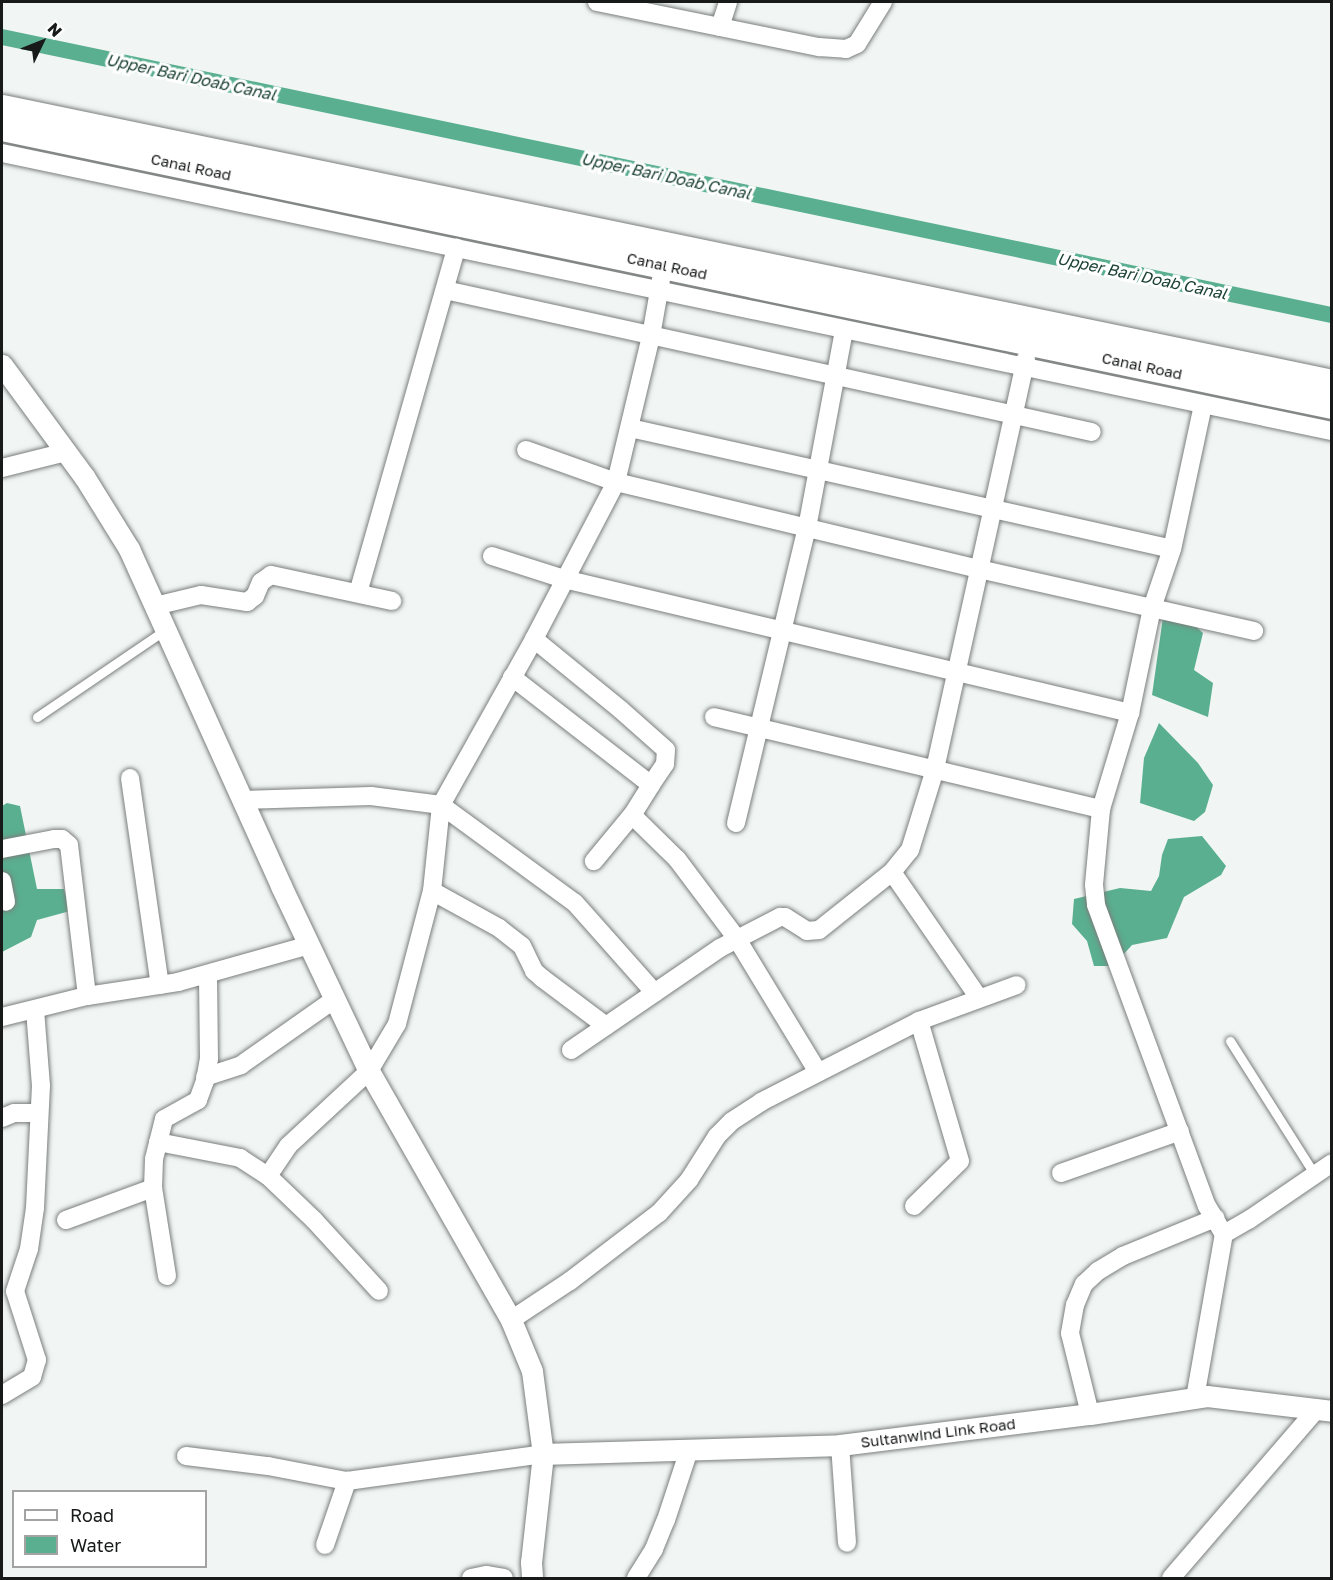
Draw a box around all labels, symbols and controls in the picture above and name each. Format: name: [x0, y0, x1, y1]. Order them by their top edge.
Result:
north arrow: [12, 12, 72, 72]
text: N: [44, 18, 67, 41]
water label: Upper Bari Doab Canal: [105, 50, 277, 104]
water label: Upper Bari Doab Canal: [580, 149, 752, 203]
street label: Canal Road: [149, 150, 233, 184]
street label: Canal Road: [625, 249, 709, 283]
water label: Upper Bari Doab Canal: [1056, 249, 1228, 303]
street label: Canal Road: [1100, 349, 1184, 383]
street label: Sultanwind Link Road: [860, 1415, 1016, 1451]
legend: [12, 1490, 207, 1568]
text: Road: [70, 1504, 114, 1526]
text: Water: [70, 1534, 121, 1556]

